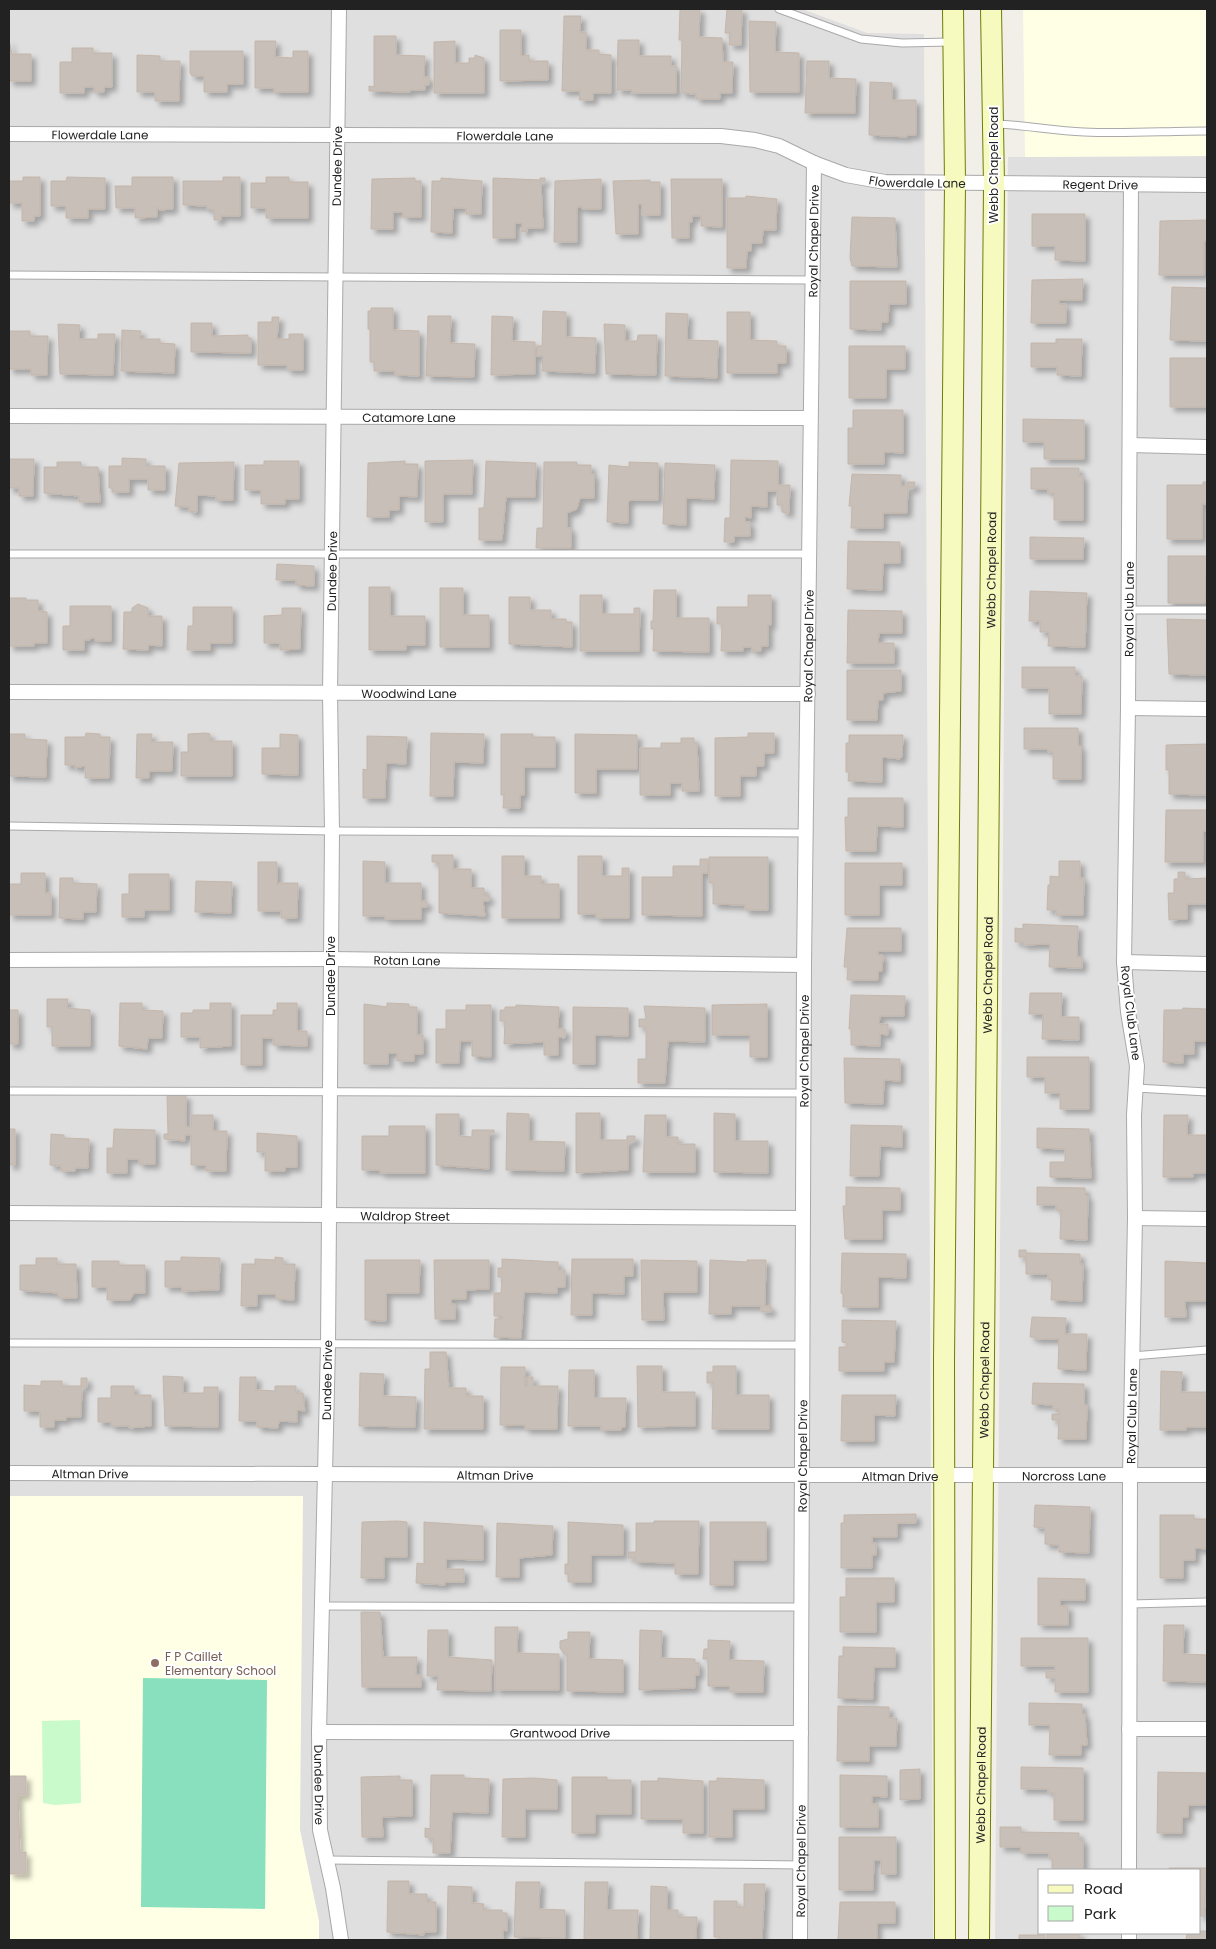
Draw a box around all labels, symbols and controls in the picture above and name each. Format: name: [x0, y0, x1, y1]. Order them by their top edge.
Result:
street label: Webb Chapel Road: [985, 107, 1002, 223]
street label: Flowerdale Lane: [52, 126, 148, 143]
street label: Dundee Drive: [328, 126, 346, 206]
street label: Flowerdale Lane: [457, 127, 553, 144]
street label: Flowerdale Lane: [868, 171, 966, 191]
street label: Regent Drive: [1062, 175, 1138, 193]
street label: Royal Chapel Drive: [804, 184, 822, 298]
street label: Catamore Lane: [362, 408, 456, 426]
street label: Webb Chapel Road: [982, 512, 1000, 628]
street label: Dundee Drive: [323, 531, 341, 611]
street label: Royal Club Lane: [1120, 561, 1137, 657]
street label: Royal Chapel Drive: [799, 589, 817, 703]
street label: Woodwind Lane: [361, 684, 457, 702]
street label: Webb Chapel Road: [978, 917, 996, 1033]
street label: Dundee Drive: [322, 936, 339, 1016]
street label: Rotan Lane: [373, 951, 441, 969]
street label: Royal Club Lane: [1117, 965, 1145, 1061]
street label: Royal Chapel Drive: [795, 994, 812, 1108]
street label: Waldrop Street: [360, 1207, 450, 1224]
street label: Webb Chapel Road: [975, 1322, 993, 1438]
street label: Dundee Drive: [318, 1340, 336, 1420]
street label: Royal Club Lane: [1122, 1368, 1141, 1464]
street label: Royal Chapel Drive: [793, 1399, 811, 1513]
street label: Altman Drive: [51, 1465, 128, 1482]
street label: Altman Drive: [456, 1466, 533, 1483]
street label: Altman Drive: [862, 1467, 938, 1484]
street label: Norcross Lane: [1022, 1467, 1106, 1484]
place label: F P Caillet Elementary School: [165, 1648, 276, 1679]
marker: F P Caillet Elementary School: [149, 1657, 161, 1669]
street label: Grantwood Drive: [510, 1724, 610, 1741]
street label: Webb Chapel Road: [971, 1727, 989, 1843]
street label: Dundee Drive: [311, 1745, 328, 1825]
street label: Royal Chapel Drive: [792, 1804, 809, 1918]
legend: [1038, 1869, 1201, 1934]
text: Road: [1084, 1878, 1123, 1899]
text: Park: [1084, 1903, 1116, 1924]

